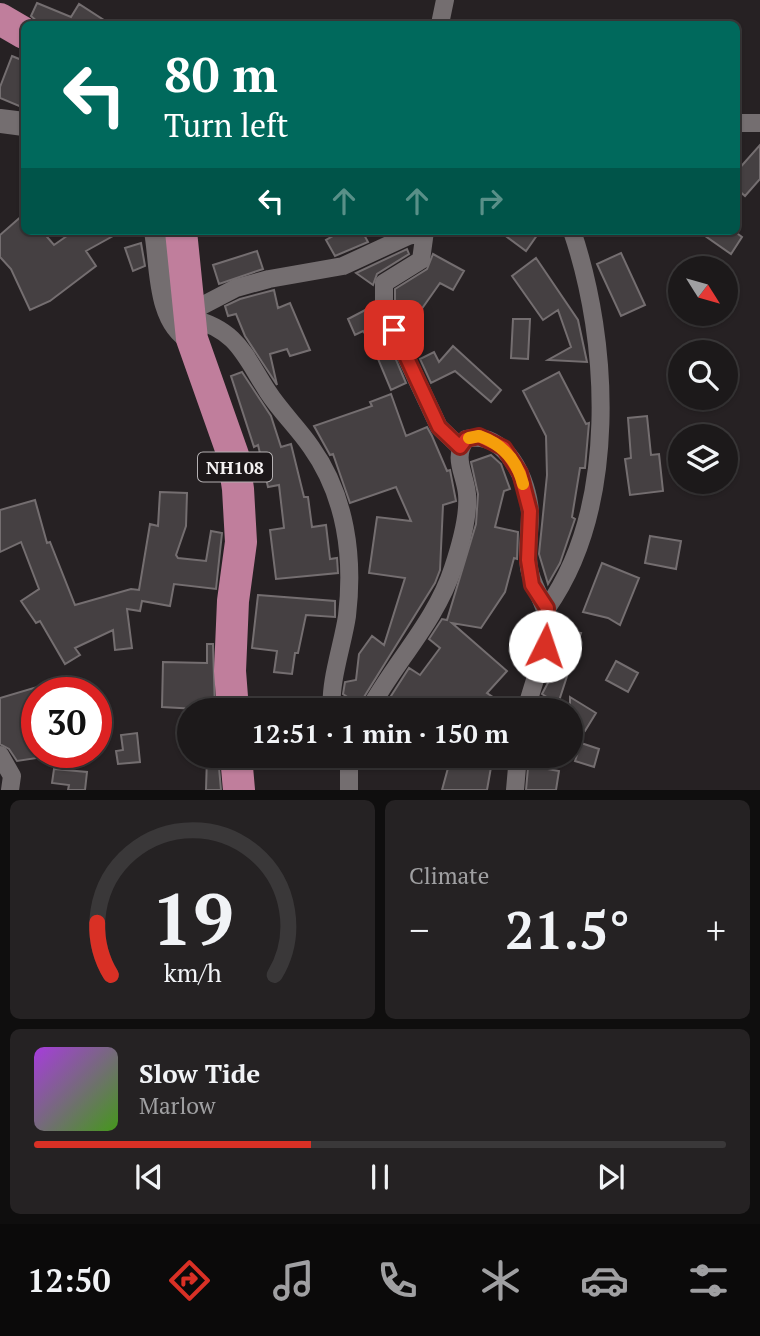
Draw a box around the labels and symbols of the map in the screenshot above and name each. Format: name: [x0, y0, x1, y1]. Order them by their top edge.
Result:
north arrow: [668, 256, 738, 326]
pin: [364, 300, 424, 360]
road number: NH108: [198, 452, 272, 481]
position arrow: [508, 609, 582, 683]
speed limit sign: 30: [21, 677, 112, 768]

